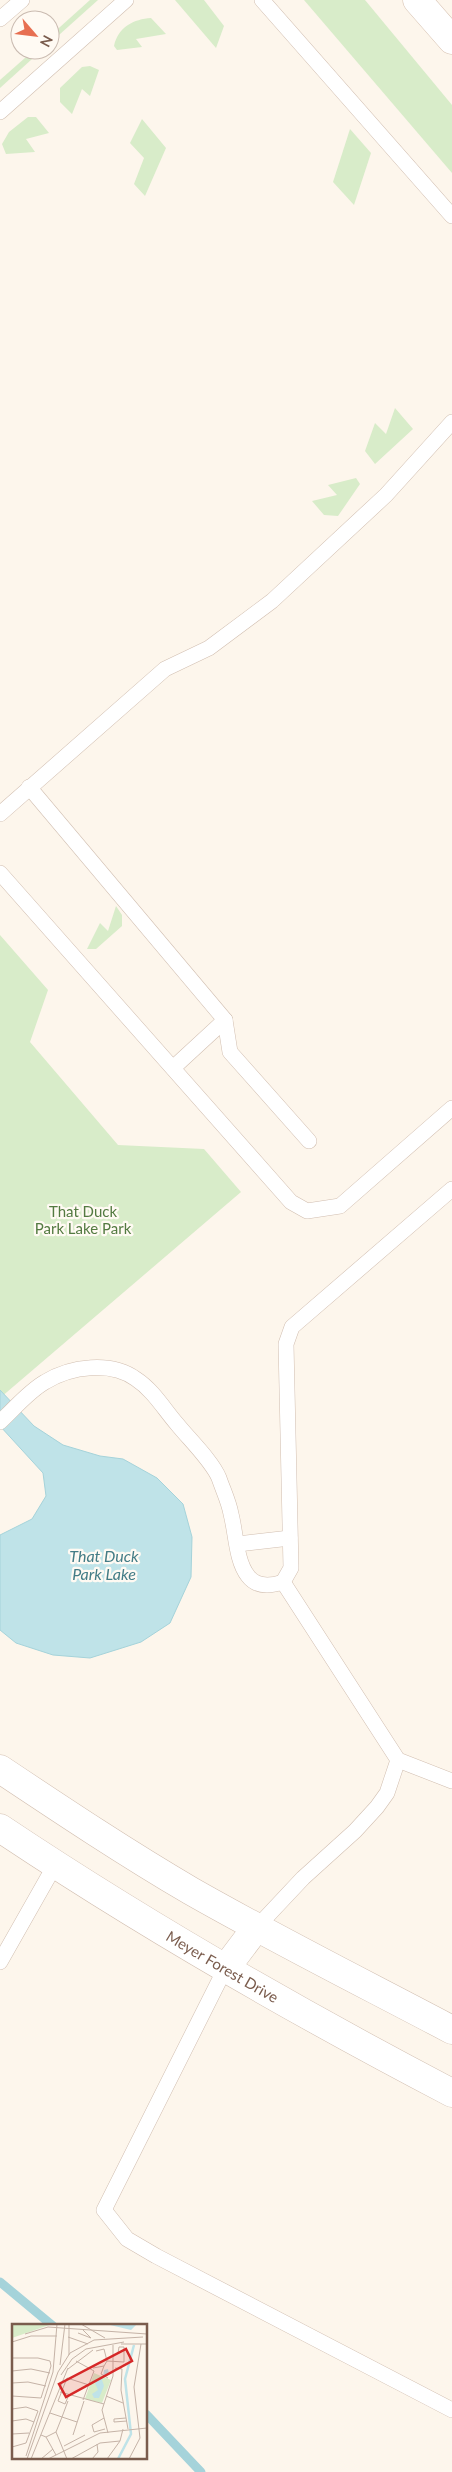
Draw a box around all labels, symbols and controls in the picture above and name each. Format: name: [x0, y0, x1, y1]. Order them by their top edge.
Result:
north arrow: [10, 10, 60, 60]
text: N: [37, 33, 57, 50]
park label: That Duck Park Lake Park: [35, 1202, 132, 1237]
water label: That Duck Park Lake: [69, 1546, 139, 1583]
street label: Meyer Forest Drive: [163, 1927, 282, 2006]
inset map: [12, 2324, 148, 2460]

